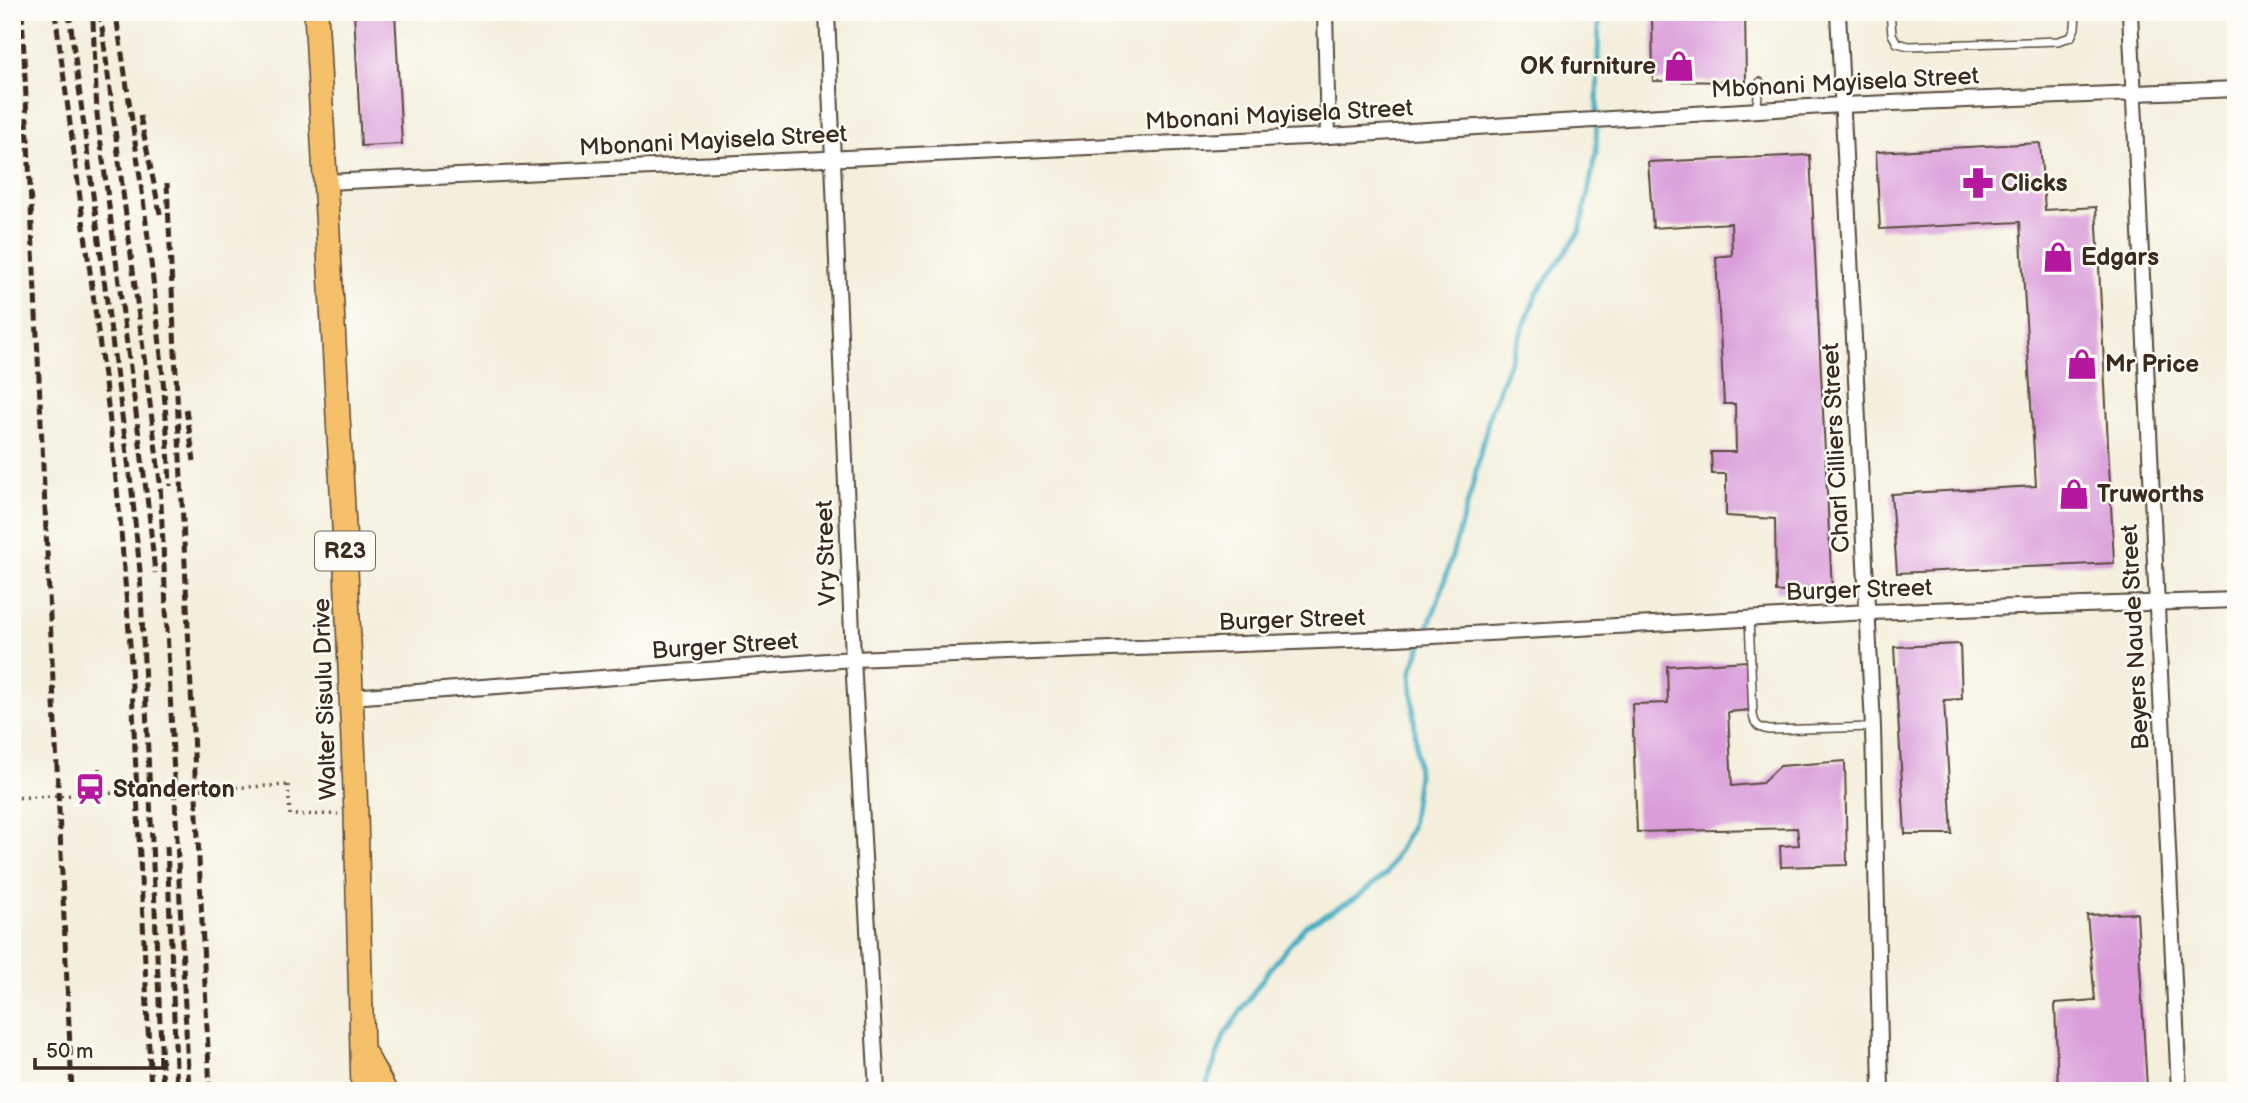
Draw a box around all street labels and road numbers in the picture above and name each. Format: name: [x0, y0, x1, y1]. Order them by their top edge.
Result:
street label: Mbonani Mayisela Street: [1710, 61, 1980, 104]
street label: Mbonani Mayisela Street: [1144, 93, 1414, 136]
street label: Mbonani Mayisela Street: [578, 119, 848, 162]
street label: Charl Cilliers Street: [1816, 342, 1856, 554]
street label: Vry Street: [810, 499, 842, 606]
street label: Beyers Naude Street: [2115, 523, 2155, 751]
road number: R23: [315, 531, 375, 570]
street label: Burger Street: [1785, 573, 1933, 607]
street label: Walter Sisulu Drive: [307, 598, 343, 800]
street label: Burger Street: [1218, 603, 1366, 637]
street label: Burger Street: [651, 626, 800, 666]

